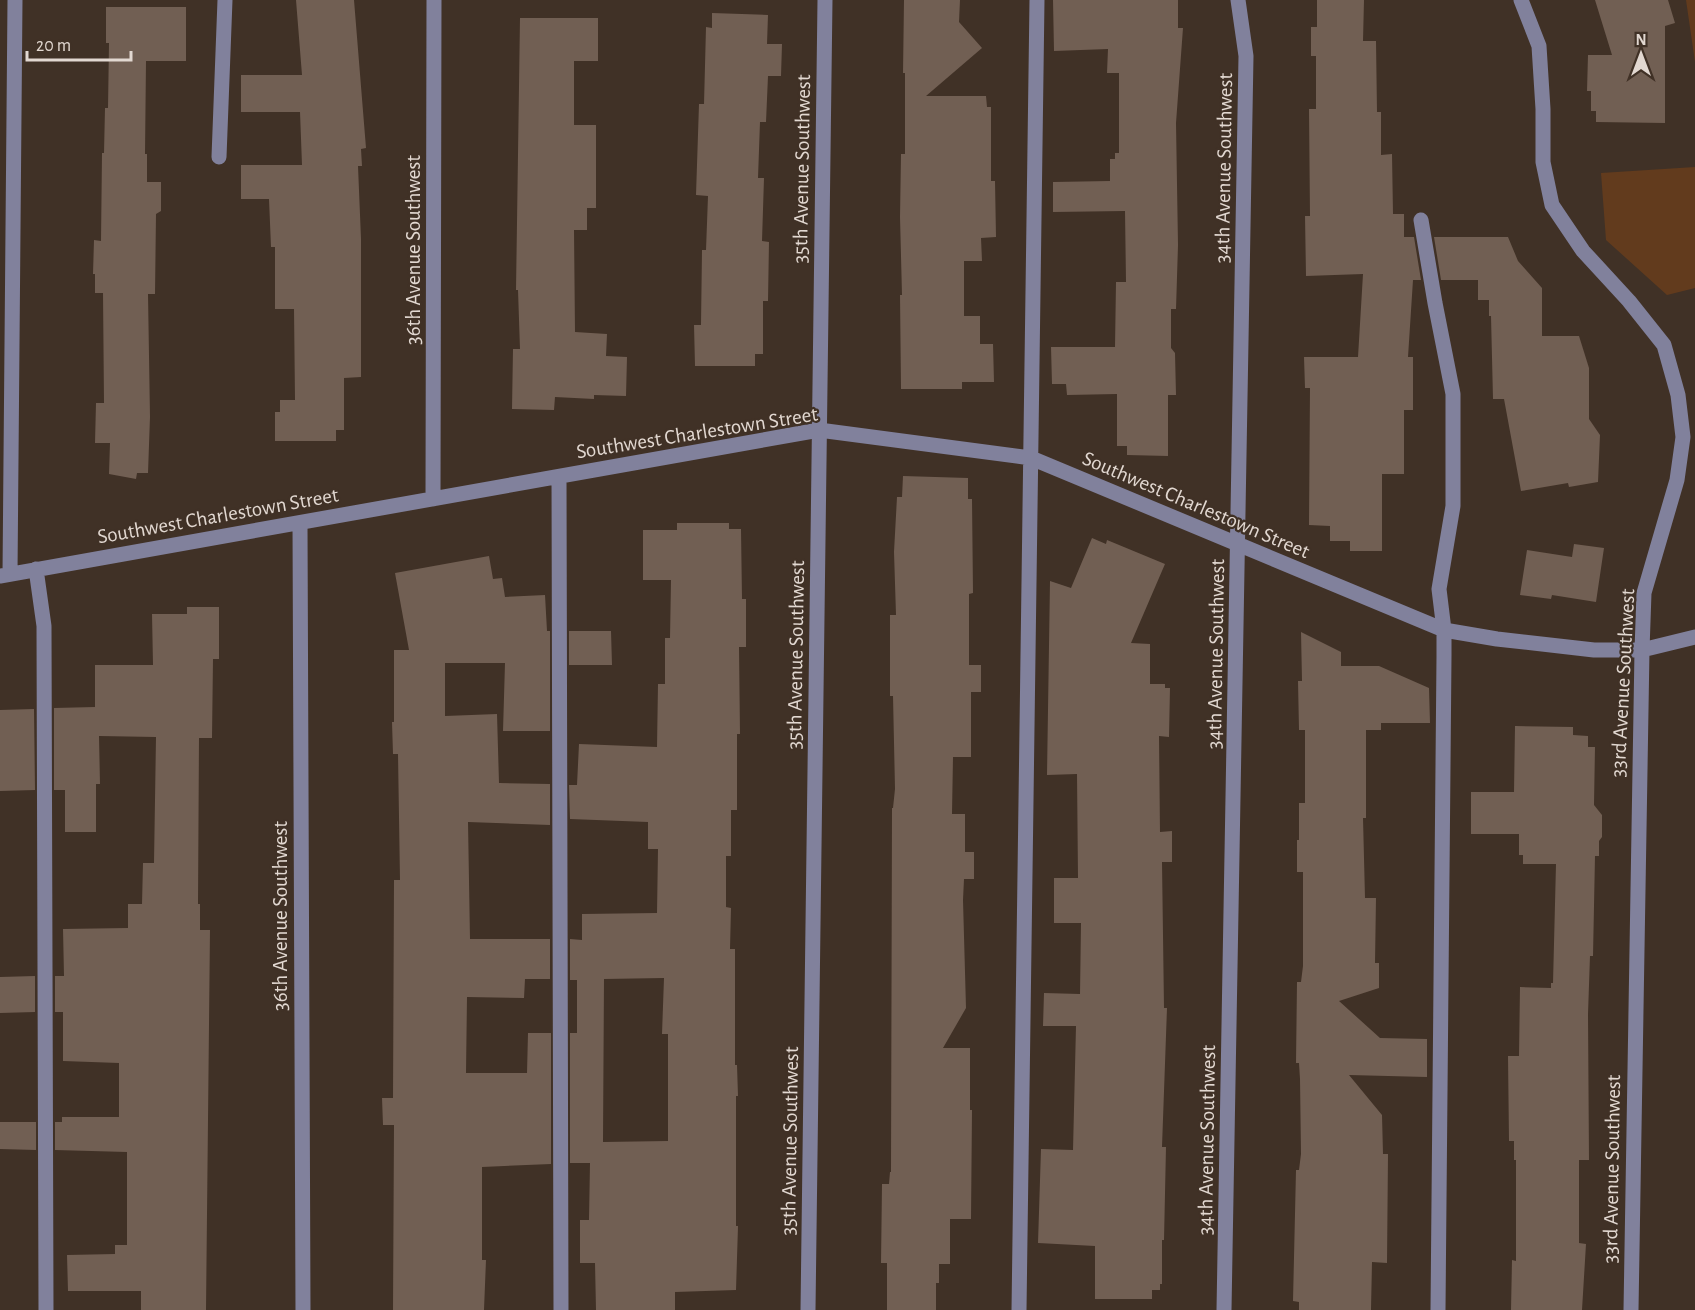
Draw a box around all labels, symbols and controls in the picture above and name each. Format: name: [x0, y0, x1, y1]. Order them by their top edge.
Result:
scale bar: [27, 24, 130, 62]
north arrow: [1611, 24, 1671, 84]
text: N: [1635, 32, 1647, 48]
text: 20 m: [36, 37, 71, 55]
street label: 34th Avenue Southwest: [1212, 72, 1236, 263]
street label: 35th Avenue Southwest: [790, 74, 814, 264]
street label: 36th Avenue Southwest: [403, 155, 424, 345]
street label: Southwest Charlestown Street: [575, 403, 820, 462]
street label: Southwest Charlestown Street: [1079, 448, 1313, 563]
street label: Southwest Charlestown Street: [96, 484, 340, 548]
street label: 34th Avenue Southwest: [1204, 558, 1228, 749]
street label: 35th Avenue Southwest: [784, 560, 808, 750]
street label: 33rd Avenue Southwest: [1608, 588, 1638, 778]
street label: 36th Avenue Southwest: [270, 821, 291, 1011]
street label: 34th Avenue Southwest: [1195, 1044, 1219, 1235]
street label: 35th Avenue Southwest: [778, 1046, 802, 1236]
street label: 33rd Avenue Southwest: [1600, 1074, 1624, 1264]

